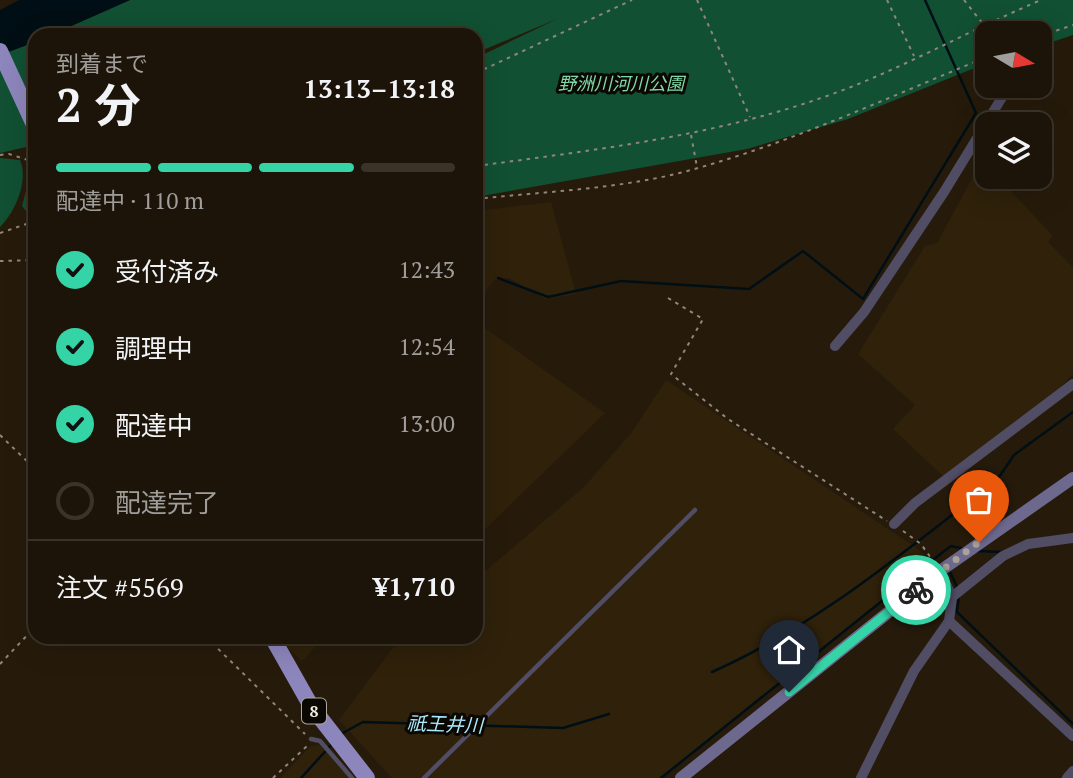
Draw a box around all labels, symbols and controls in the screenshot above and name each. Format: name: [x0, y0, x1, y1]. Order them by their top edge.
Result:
north arrow: [975, 21, 1052, 98]
map controls: [975, 21, 1052, 189]
text: 到着まで: [56, 48, 148, 79]
text: 13:13–13:18: [303, 71, 455, 105]
park label: 野洲川河川公園: [558, 71, 687, 95]
text: 2 分: [56, 74, 140, 135]
button: layers: [975, 112, 1052, 189]
text: 配達中 · 110 m: [56, 185, 204, 216]
icon: check: [56, 251, 94, 289]
text: 受付済み: [115, 254, 219, 288]
text: 12:43: [398, 254, 455, 285]
icon: check: [56, 328, 94, 366]
text: 調理中: [115, 331, 193, 365]
text: 12:54: [398, 331, 455, 362]
icon: check: [56, 405, 94, 443]
text: 配達中: [115, 408, 193, 442]
text: 13:00: [398, 408, 455, 439]
pin: [949, 470, 1009, 542]
icon: bag: [960, 481, 998, 519]
text: 配達完了: [115, 485, 219, 519]
courier: [881, 555, 951, 625]
text: ¥1,710: [374, 569, 455, 603]
text: 注文 #5569: [56, 570, 184, 604]
icon: bike: [897, 571, 935, 609]
pin: [759, 620, 819, 692]
icon: home: [770, 631, 808, 669]
road number: 8: [302, 698, 326, 724]
water label: 祇王井川: [407, 710, 485, 737]

